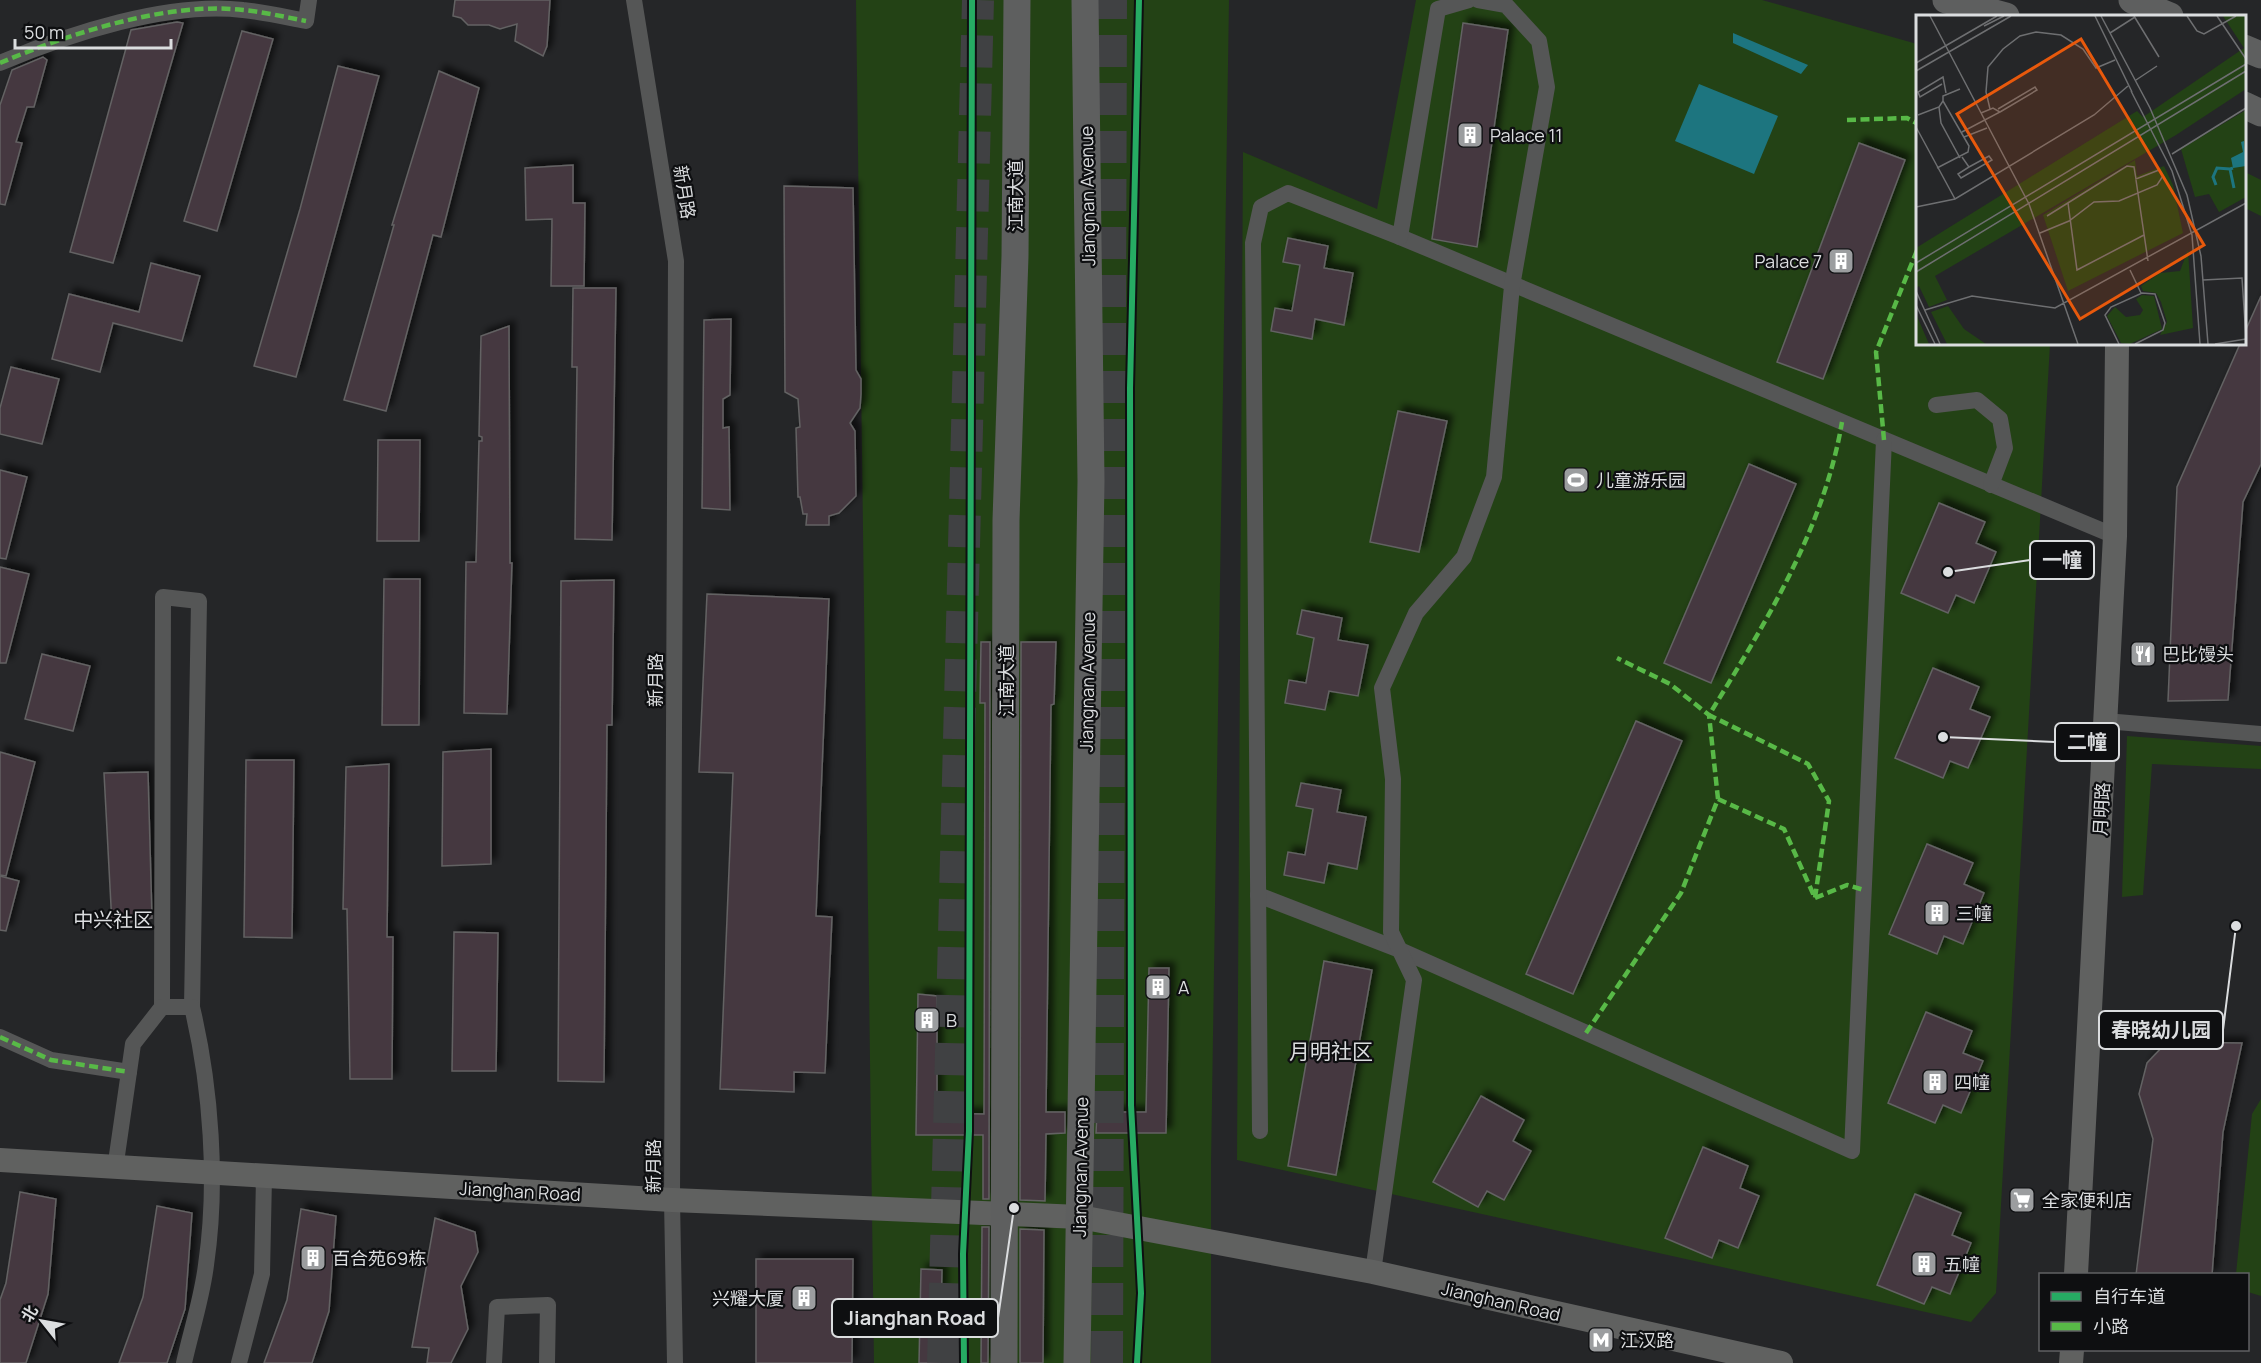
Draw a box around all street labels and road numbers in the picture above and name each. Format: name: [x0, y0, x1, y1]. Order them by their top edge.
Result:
street label: Jiangnan Avenue: [1074, 126, 1100, 266]
street label: 江南大道: [1003, 160, 1027, 232]
street label: 新月路: [669, 163, 701, 221]
street label: Jiangnan Avenue: [1074, 612, 1100, 752]
street label: 江南大道: [994, 645, 1018, 717]
street label: 新月路: [643, 653, 667, 707]
street label: 月明路: [2088, 781, 2114, 837]
street label: Jiangnan Avenue: [1067, 1097, 1093, 1237]
street label: 新月路: [641, 1139, 665, 1193]
street label: Jianghan Road: [459, 1176, 581, 1206]
street label: Jianghan Road: [1439, 1276, 1563, 1326]

